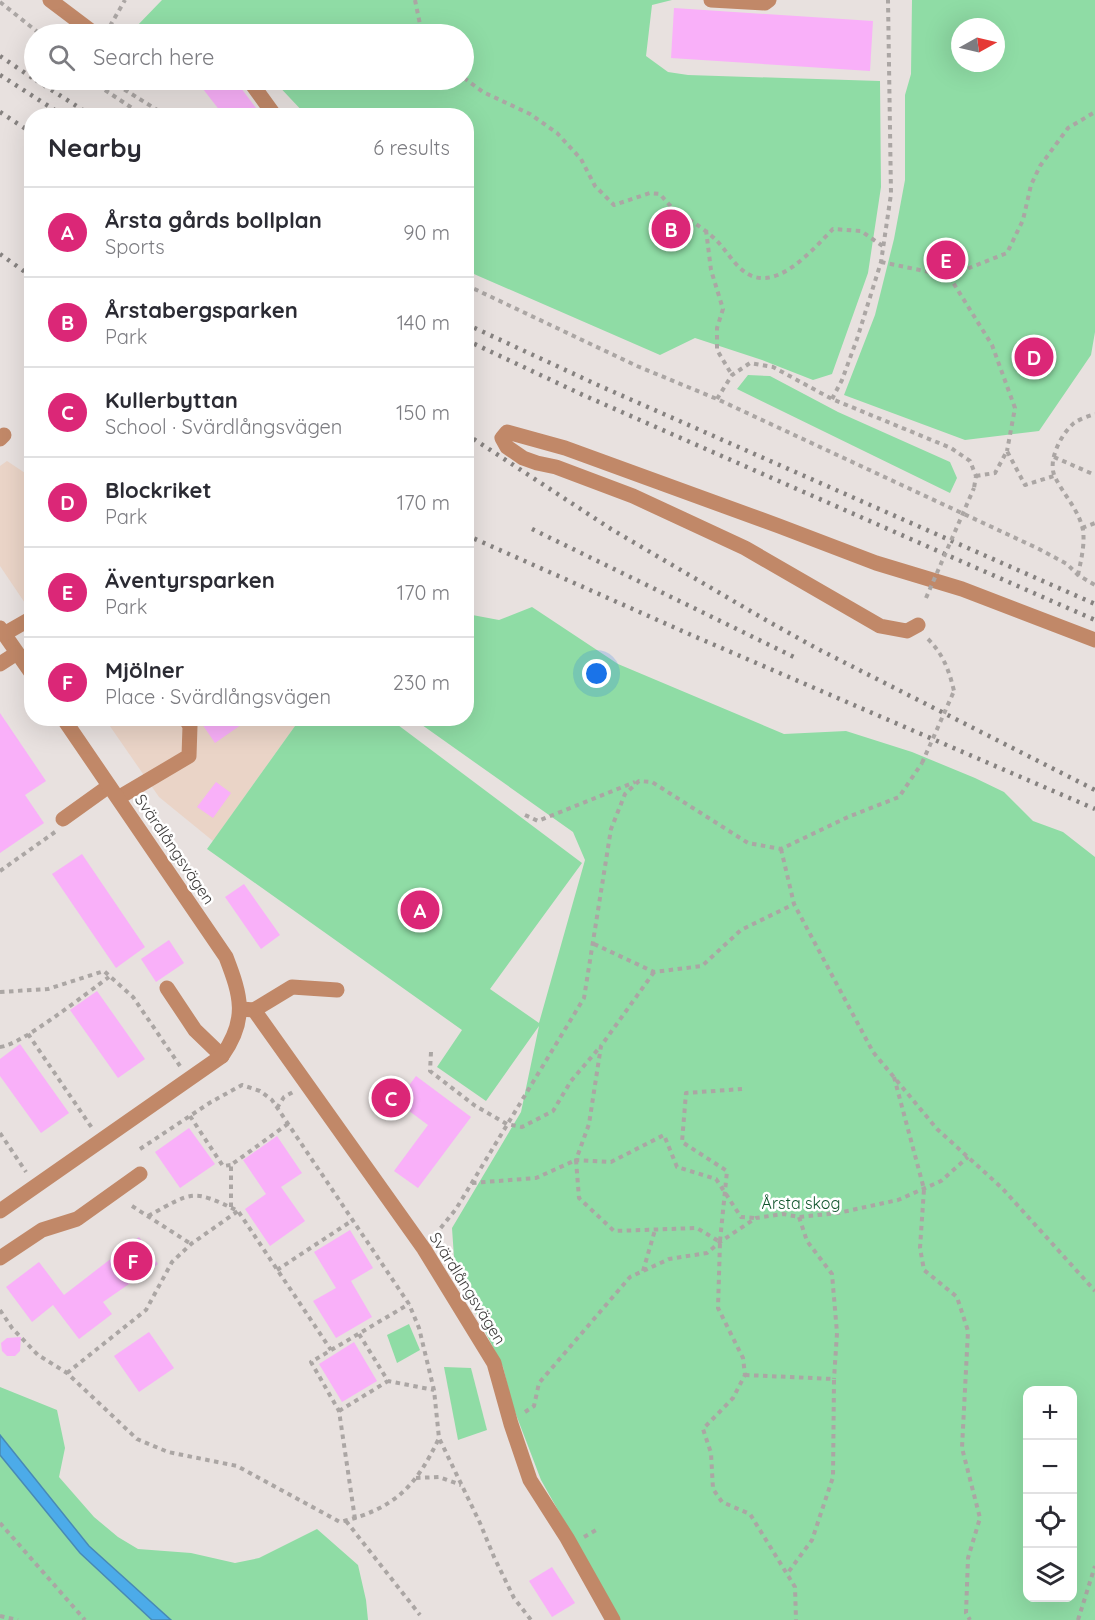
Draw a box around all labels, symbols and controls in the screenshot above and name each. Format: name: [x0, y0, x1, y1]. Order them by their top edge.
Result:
north arrow: [951, 18, 1005, 72]
search box: [24, 24, 474, 90]
icon: search: [45, 41, 78, 74]
text: Search here: [93, 43, 214, 71]
text: Nearby: [48, 131, 142, 164]
text: 6 results: [373, 135, 450, 160]
text: Årsta gårds bollplan: [105, 206, 322, 234]
pin: B: [652, 206, 690, 252]
text: A: [61, 220, 74, 245]
text: 90 m: [403, 220, 450, 245]
text: Sports: [105, 234, 165, 259]
pin: E: [926, 238, 966, 282]
text: Årstabergsparken: [105, 296, 298, 324]
text: B: [61, 310, 74, 335]
text: 140 m: [397, 310, 450, 335]
text: Park: [105, 324, 147, 349]
pin: D: [1014, 334, 1054, 380]
text: Kullerbyttan: [105, 386, 238, 414]
text: C: [61, 400, 74, 425]
text: 150 m: [396, 400, 450, 425]
text: School · Svärdlångsvägen: [105, 414, 342, 439]
text: Blockriket: [105, 476, 212, 504]
text: D: [60, 490, 75, 515]
text: 170 m: [397, 490, 450, 515]
text: Park: [105, 504, 147, 529]
text: Äventyrsparken: [105, 566, 275, 594]
text: E: [62, 580, 73, 605]
text: 170 m: [397, 580, 450, 605]
text: Park: [105, 594, 147, 619]
text: Mjölner: [105, 656, 184, 684]
your location: [582, 659, 611, 688]
text: F: [62, 670, 73, 695]
text: 230 m: [393, 670, 450, 695]
text: Place · Svärdlångsvägen: [105, 684, 331, 709]
street label: Svärdlångsvägen: [131, 790, 219, 908]
pin: A: [400, 888, 440, 932]
pin: C: [372, 1076, 410, 1120]
park label: Årsta skog: [762, 1193, 840, 1213]
street label: Svärdlångsvägen: [425, 1228, 511, 1348]
pin: F: [114, 1238, 152, 1284]
map controls: [1023, 1386, 1077, 1602]
button: +: [1023, 1386, 1077, 1440]
button: −: [1023, 1440, 1077, 1494]
button: locate: [1023, 1494, 1077, 1548]
button: layers: [1023, 1548, 1077, 1602]

